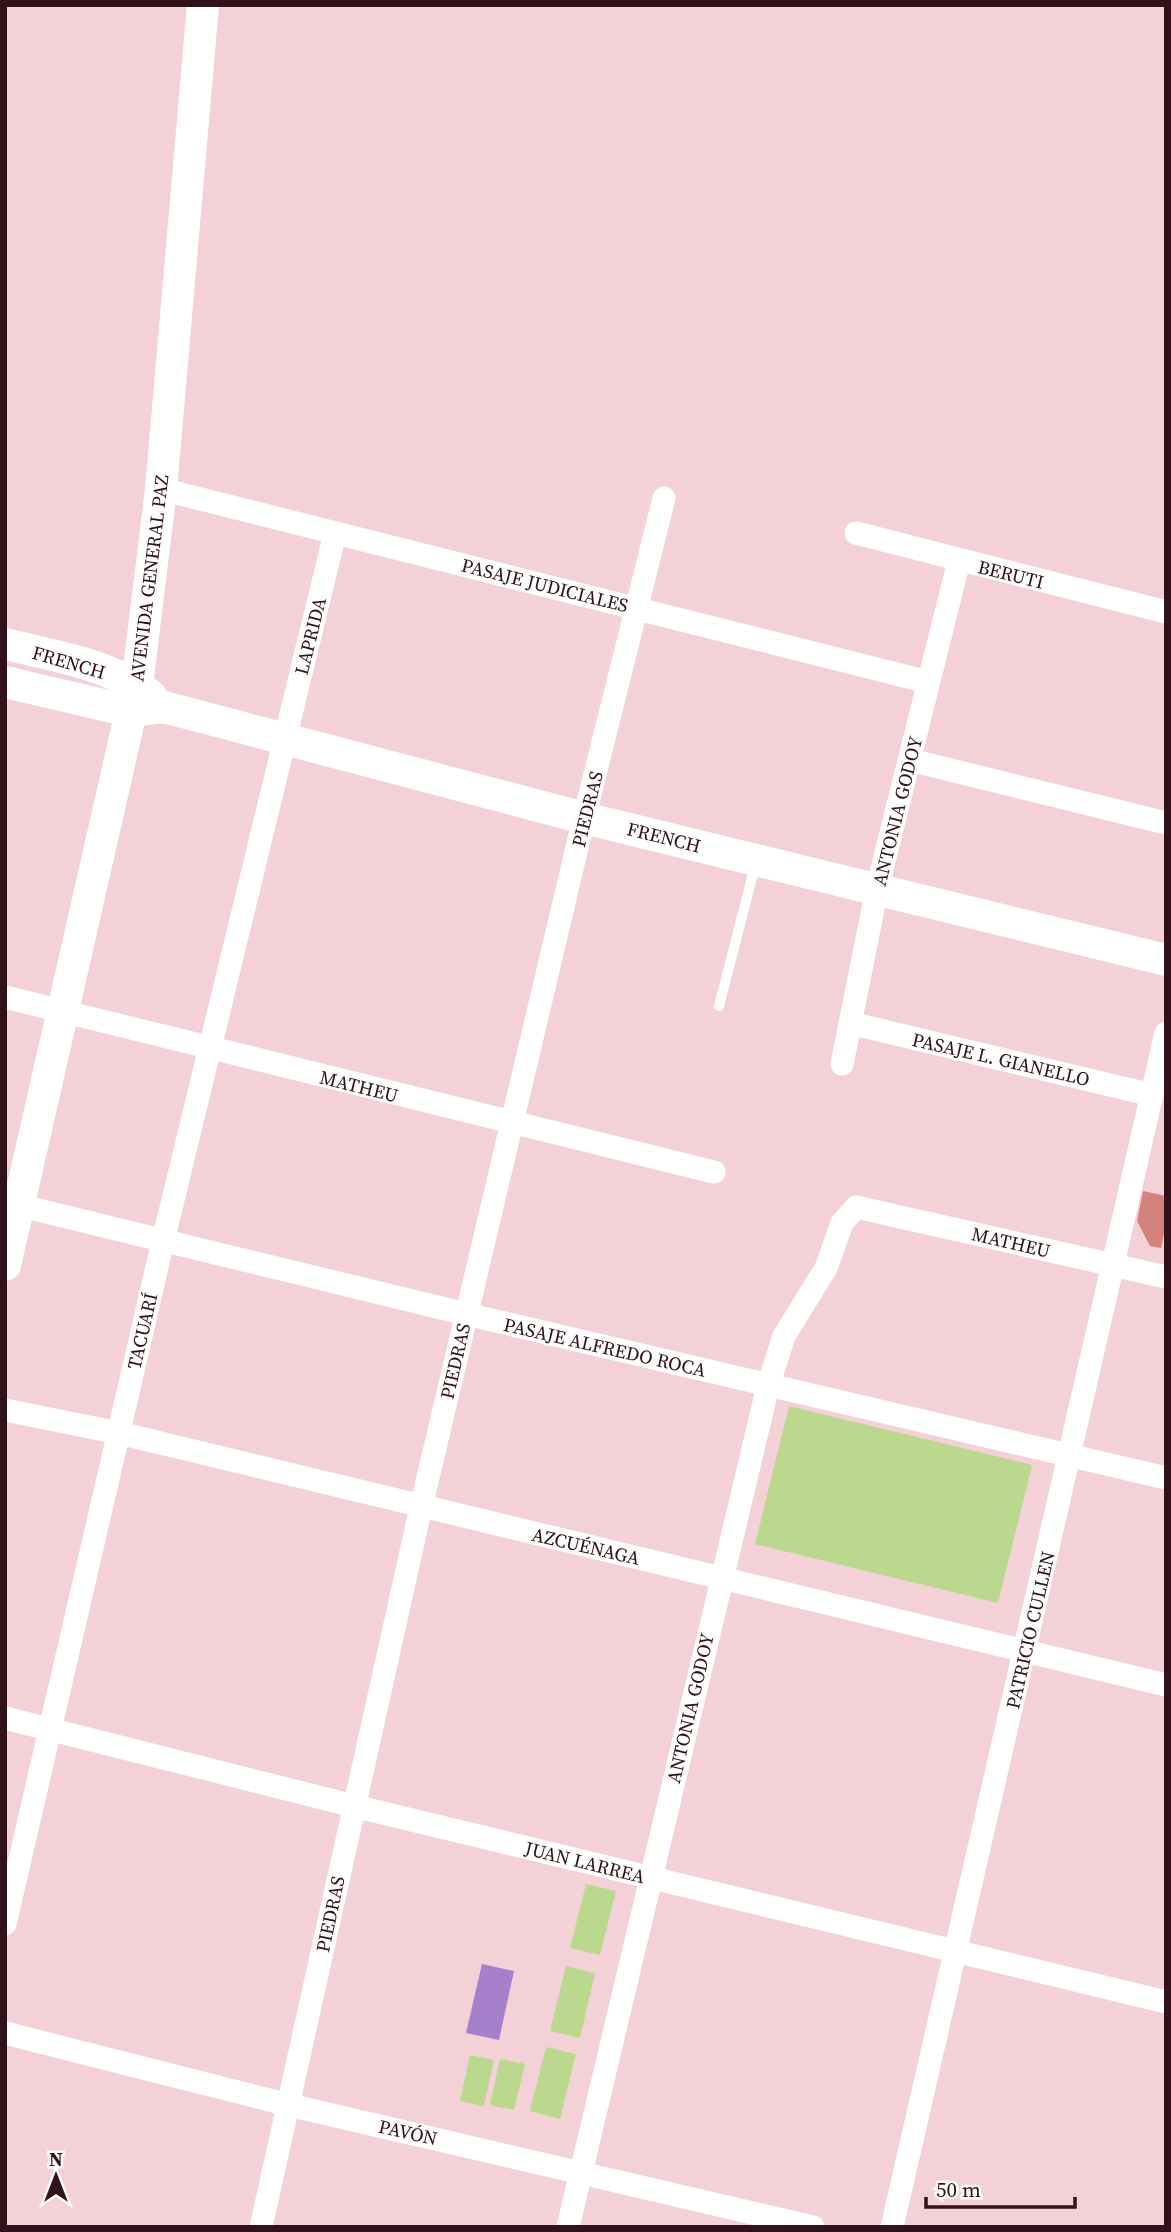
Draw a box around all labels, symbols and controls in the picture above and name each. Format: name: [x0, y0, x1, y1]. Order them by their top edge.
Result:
street label: AVENIDA GENERAL PAZ: [123, 473, 175, 683]
street label: PASAJE JUDICIALES: [459, 552, 631, 618]
street label: BERUTI: [975, 553, 1047, 595]
street label: LAPRIDA: [288, 594, 332, 678]
street label: FRENCH: [29, 639, 109, 685]
street label: ANTONIA GODOY: [866, 734, 928, 888]
street label: PIEDRAS: [565, 768, 609, 850]
street label: FRENCH: [624, 815, 704, 859]
street label: PASAJE L. GIANELLO: [910, 1026, 1092, 1092]
street label: MATHEU: [317, 1064, 401, 1108]
street label: MATHEU: [969, 1220, 1053, 1264]
street label: TACUARÍ: [121, 1290, 163, 1372]
street label: PASAJE ALFREDO ROCA: [501, 1311, 709, 1383]
street label: PIEDRAS: [434, 1320, 476, 1402]
street label: AZCUÉNAGA: [529, 1521, 643, 1571]
street label: PATRICIO CULLEN: [999, 1549, 1061, 1711]
street label: ANTONIA GODOY: [660, 1630, 720, 1786]
street label: JUAN LARREA: [521, 1834, 648, 1890]
street label: PIEDRAS: [309, 1873, 351, 1955]
street label: PAVÓN: [376, 2113, 440, 2151]
north arrow: [21, 2141, 91, 2211]
text: N: [49, 2146, 63, 2172]
scale bar: [926, 2166, 1075, 2210]
text: 50 m: [936, 2175, 981, 2204]

